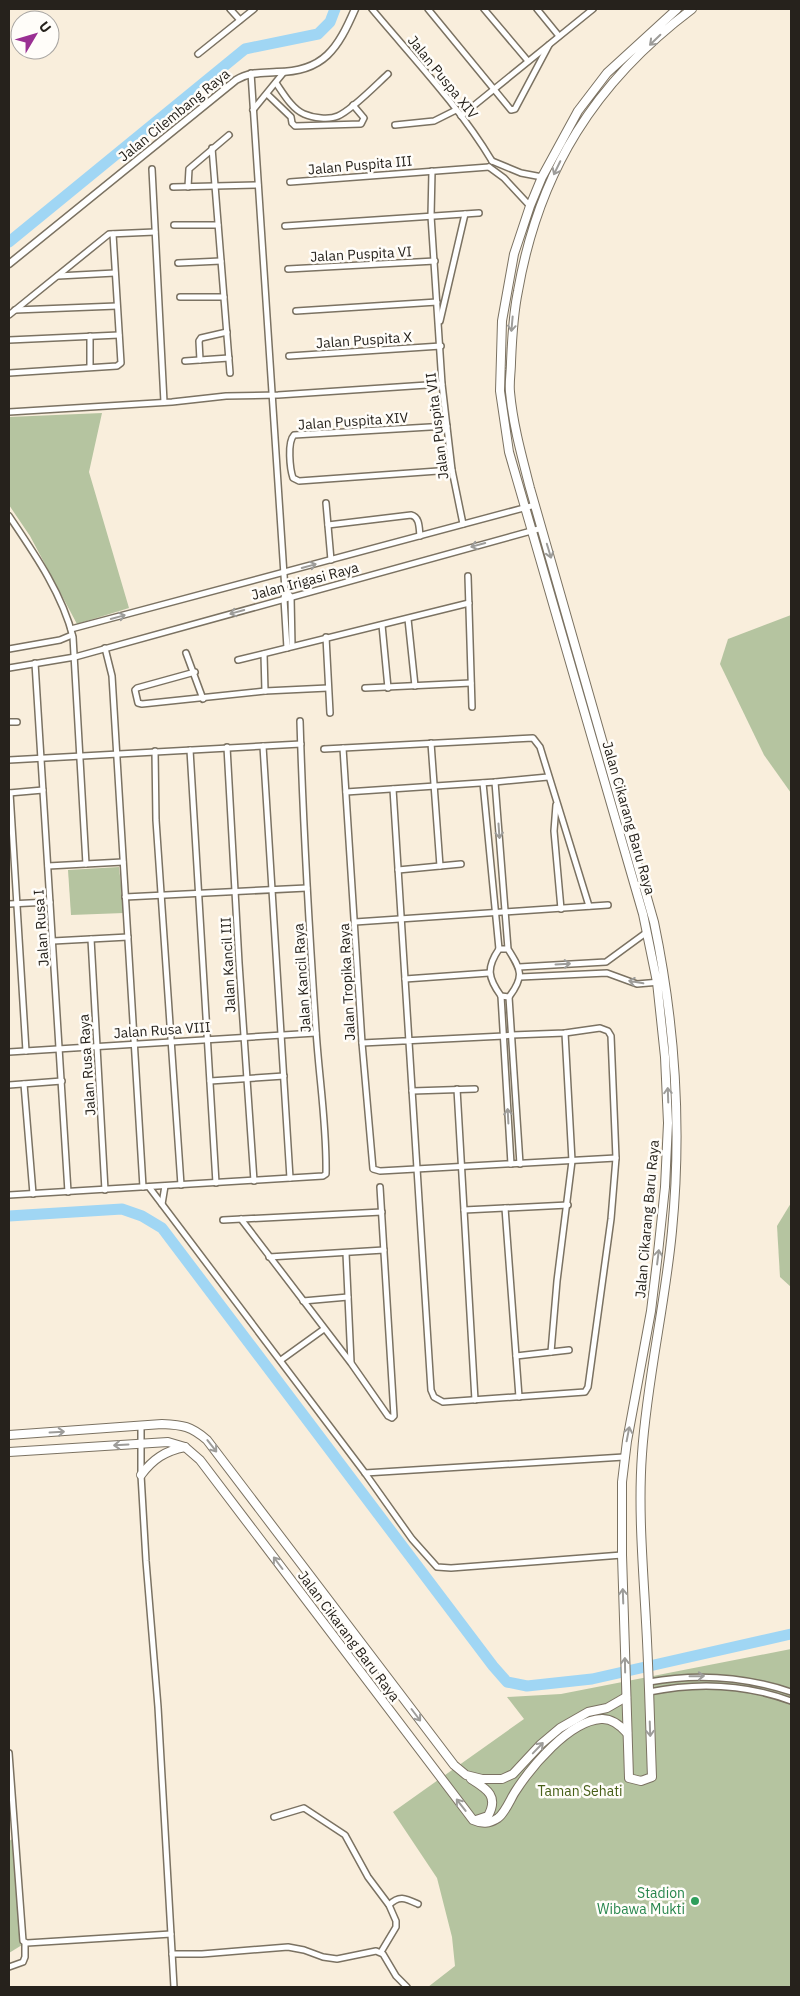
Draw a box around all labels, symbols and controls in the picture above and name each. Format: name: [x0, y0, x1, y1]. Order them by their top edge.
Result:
north arrow: [10, 10, 60, 60]
text: U: [35, 18, 55, 36]
street label: Jalan Puspa XIV: [404, 32, 482, 123]
one-way arrow: [648, 34, 661, 46]
street label: Jalan Cilembang Raya: [115, 64, 234, 165]
street label: Jalan Puspita III: [307, 151, 413, 179]
one-way arrow: [552, 160, 561, 175]
street label: Jalan Puspita VI: [310, 242, 412, 266]
one-way arrow: [508, 315, 517, 331]
street label: Jalan Puspita X: [315, 328, 413, 352]
street label: Jalan Puspita VII: [422, 372, 452, 480]
street label: Jalan Puspita XIV: [297, 408, 409, 434]
one-way arrow: [471, 541, 487, 551]
one-way arrow: [545, 543, 555, 559]
street label: Jalan Irigasi Raya: [249, 558, 361, 604]
one-way arrow: [300, 560, 316, 570]
one-way arrow: [230, 607, 246, 617]
one-way arrow: [109, 611, 125, 621]
street label: Jalan Cikarang Baru Raya: [598, 739, 660, 897]
one-way arrow: [494, 823, 504, 839]
street label: Jalan Rusa I: [29, 889, 53, 967]
street label: Jalan Kancil III: [217, 917, 239, 1013]
street label: Jalan Kancil Raya: [289, 922, 315, 1033]
street label: Jalan Tropika Raya: [335, 922, 359, 1041]
one-way arrow: [555, 960, 571, 969]
one-way arrow: [628, 976, 644, 986]
street label: Jalan Rusa Raya: [74, 1013, 100, 1117]
street label: Jalan Rusa VIII: [113, 1018, 211, 1042]
one-way arrow: [663, 1087, 672, 1103]
one-way arrow: [503, 1108, 512, 1124]
street label: Jalan Cikarang Baru Raya: [631, 1139, 663, 1299]
one-way arrow: [653, 1249, 663, 1265]
one-way arrow: [49, 1427, 65, 1436]
one-way arrow: [624, 1427, 634, 1443]
one-way arrow: [206, 1439, 217, 1452]
one-way arrow: [113, 1441, 129, 1450]
one-way arrow: [273, 1557, 284, 1570]
street label: Jalan Cikarang Baru Raya: [294, 1567, 404, 1705]
one-way arrow: [619, 1589, 628, 1605]
one-way arrow: [621, 1658, 630, 1674]
one-way arrow: [689, 1672, 705, 1681]
one-way arrow: [411, 1708, 421, 1722]
one-way arrow: [646, 1721, 655, 1737]
one-way arrow: [531, 1742, 544, 1754]
park label: Taman Sehati: [537, 1782, 623, 1800]
one-way arrow: [455, 1799, 466, 1812]
place label: Stadion Wibawa Mukti: [597, 1884, 685, 1918]
marker: Stadion Wibawa Mukti: [689, 1895, 701, 1907]

